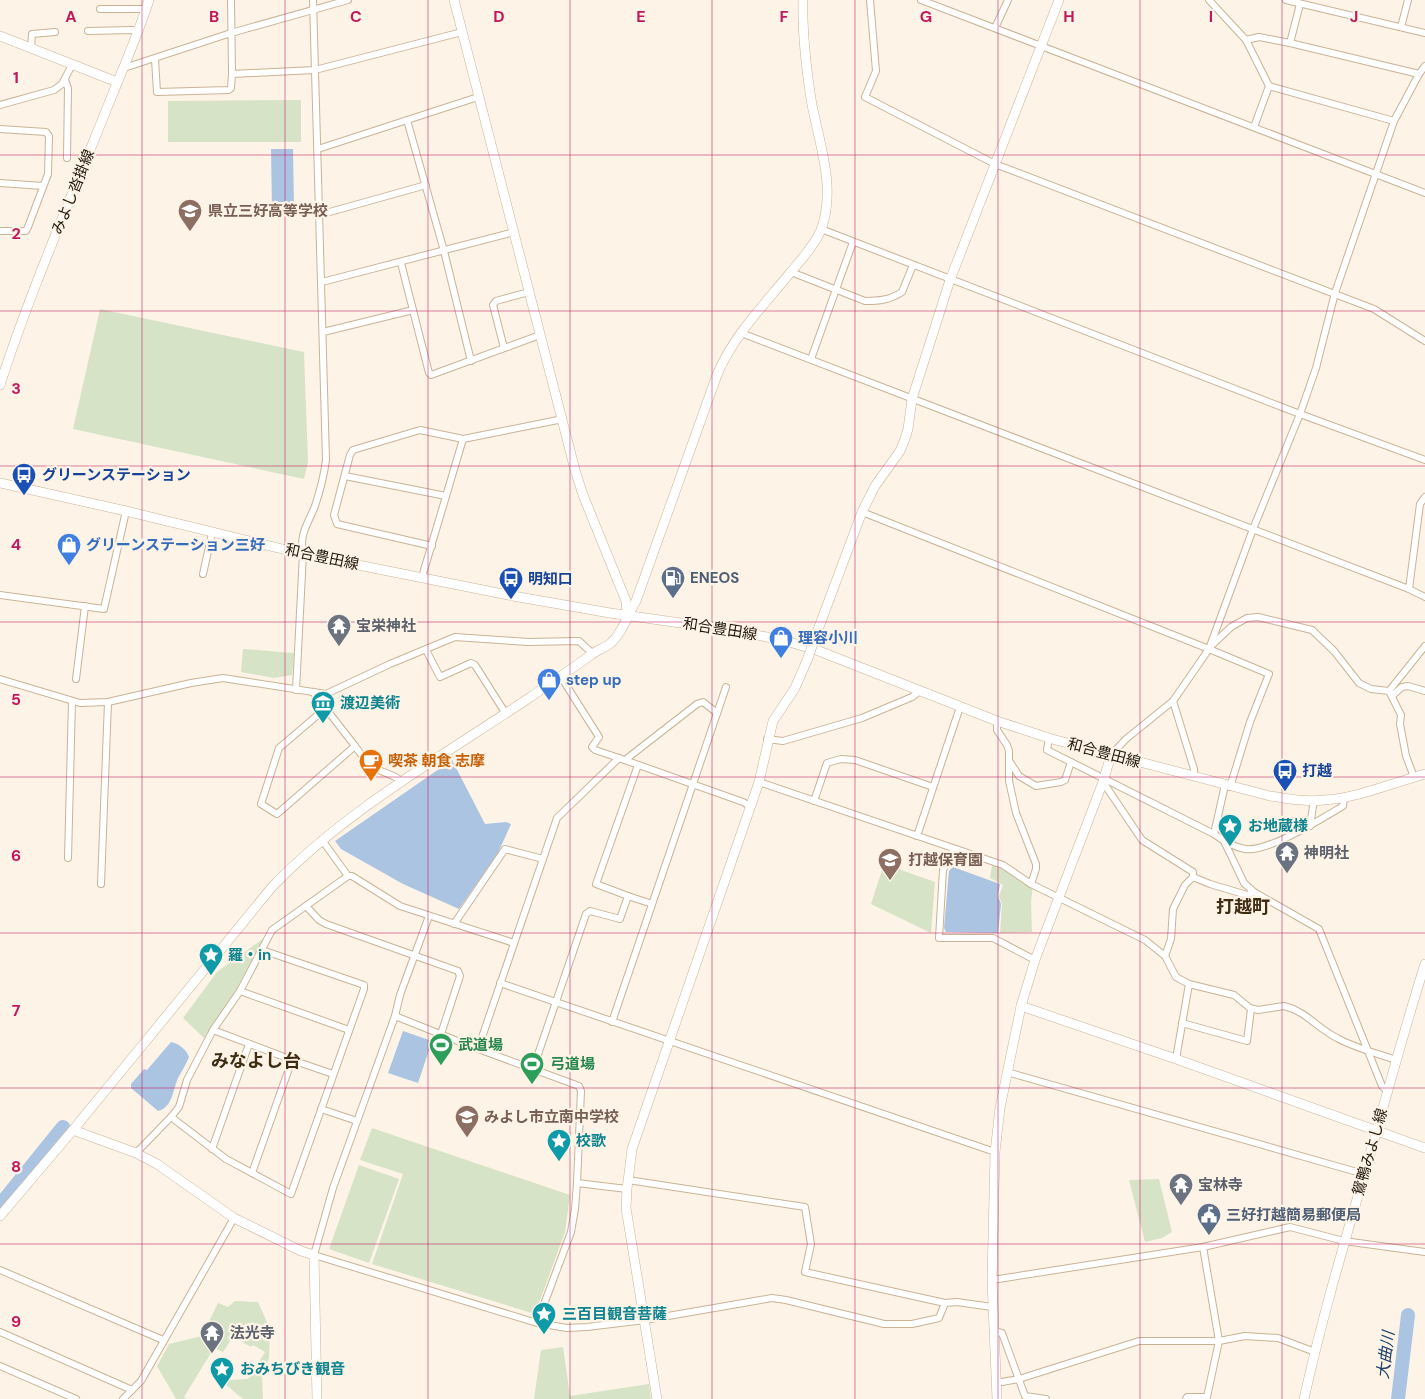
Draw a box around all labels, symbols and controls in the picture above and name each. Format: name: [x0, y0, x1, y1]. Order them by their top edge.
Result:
text: A: [65, 6, 77, 27]
text: B: [209, 6, 219, 27]
text: C: [350, 6, 362, 27]
text: D: [493, 6, 505, 27]
text: E: [636, 6, 646, 27]
text: F: [780, 6, 789, 27]
text: G: [920, 6, 932, 27]
text: H: [1063, 6, 1075, 27]
text: I: [1209, 6, 1213, 27]
text: J: [1350, 6, 1358, 27]
text: 1: [13, 67, 19, 88]
street label: みよし沓掛線: [47, 147, 99, 237]
school or university icon: 県立三好高等学校: [177, 198, 203, 232]
place label: 県立三好高等学校: [208, 201, 328, 221]
text: 2: [11, 223, 21, 244]
text: 3: [11, 378, 21, 399]
bus stop icon: グリーンステーション: [11, 462, 37, 496]
place label: グリーンステーション: [42, 465, 191, 485]
shop icon: グリーンステーション三好: [56, 532, 82, 566]
text: 4: [11, 534, 21, 555]
place label: グリーンステーション三好: [86, 535, 265, 555]
street label: 和合豊田線: [283, 539, 361, 575]
fuel station icon: ENEOS: [660, 565, 686, 599]
bus stop icon: 明知口: [498, 566, 524, 600]
place label: ENEOS: [690, 568, 739, 588]
place label: 明知口: [528, 569, 573, 589]
temple icon: 宝栄神社: [326, 613, 352, 647]
street label: 和合豊田線: [681, 613, 759, 645]
place label: 宝栄神社: [356, 616, 416, 636]
shop icon: 理容小川: [768, 625, 794, 659]
place label: 理容小川: [798, 628, 858, 648]
shop icon: step up: [536, 667, 562, 701]
place label: step up: [566, 670, 622, 690]
text: 5: [11, 689, 21, 710]
museum icon: 渡辺美術: [310, 690, 336, 724]
place label: 渡辺美術: [340, 693, 400, 713]
street label: 和合豊田線: [1065, 734, 1143, 772]
cafe icon: 喫茶 朝食 志摩: [358, 748, 384, 782]
place label: 喫茶 朝食 志摩: [388, 751, 485, 771]
bus stop icon: 打越: [1272, 758, 1298, 792]
place label: 打越: [1302, 761, 1332, 781]
place icon: お地蔵様: [1217, 813, 1243, 847]
place label: お地蔵様: [1248, 816, 1308, 836]
temple icon: 神明社: [1274, 840, 1300, 874]
place label: 神明社: [1303, 843, 1349, 863]
text: 6: [11, 845, 21, 866]
school or university icon: 打越保育園: [877, 847, 903, 881]
place label: 打越保育園: [908, 850, 983, 870]
district label: 打越町: [1216, 895, 1270, 919]
place icon: 羅・in: [198, 942, 224, 976]
place label: 羅・in: [228, 945, 271, 965]
text: 7: [12, 1000, 21, 1021]
sports icon: 武道場: [428, 1032, 454, 1066]
place label: 武道場: [458, 1035, 503, 1055]
district label: みなよし台: [211, 1049, 301, 1073]
sports icon: 弓道場: [519, 1051, 545, 1085]
place label: 弓道場: [550, 1054, 595, 1074]
school or university icon: みよし市立南中学校: [454, 1104, 480, 1138]
street label: 鴛鴨みよし線: [1348, 1106, 1392, 1198]
place label: みよし市立南中学校: [484, 1107, 619, 1127]
place icon: 校歌: [546, 1128, 572, 1162]
place label: 校歌: [576, 1131, 606, 1151]
text: 8: [11, 1156, 21, 1177]
temple icon: 宝林寺: [1168, 1172, 1194, 1206]
place label: 宝林寺: [1198, 1175, 1243, 1195]
public building icon: 三好打越簡易郵便局: [1196, 1202, 1222, 1236]
place label: 三好打越簡易郵便局: [1226, 1205, 1361, 1225]
place icon: 三百目観音菩薩: [531, 1301, 557, 1335]
place label: 三百目観音菩薩: [562, 1304, 667, 1324]
text: 9: [11, 1311, 21, 1332]
temple icon: 法光寺: [199, 1320, 225, 1354]
place label: 法光寺: [230, 1323, 275, 1343]
water label: 大曲川: [1372, 1328, 1399, 1380]
place icon: おみちびき観音: [209, 1356, 235, 1390]
place label: おみちびき観音: [240, 1359, 345, 1379]

